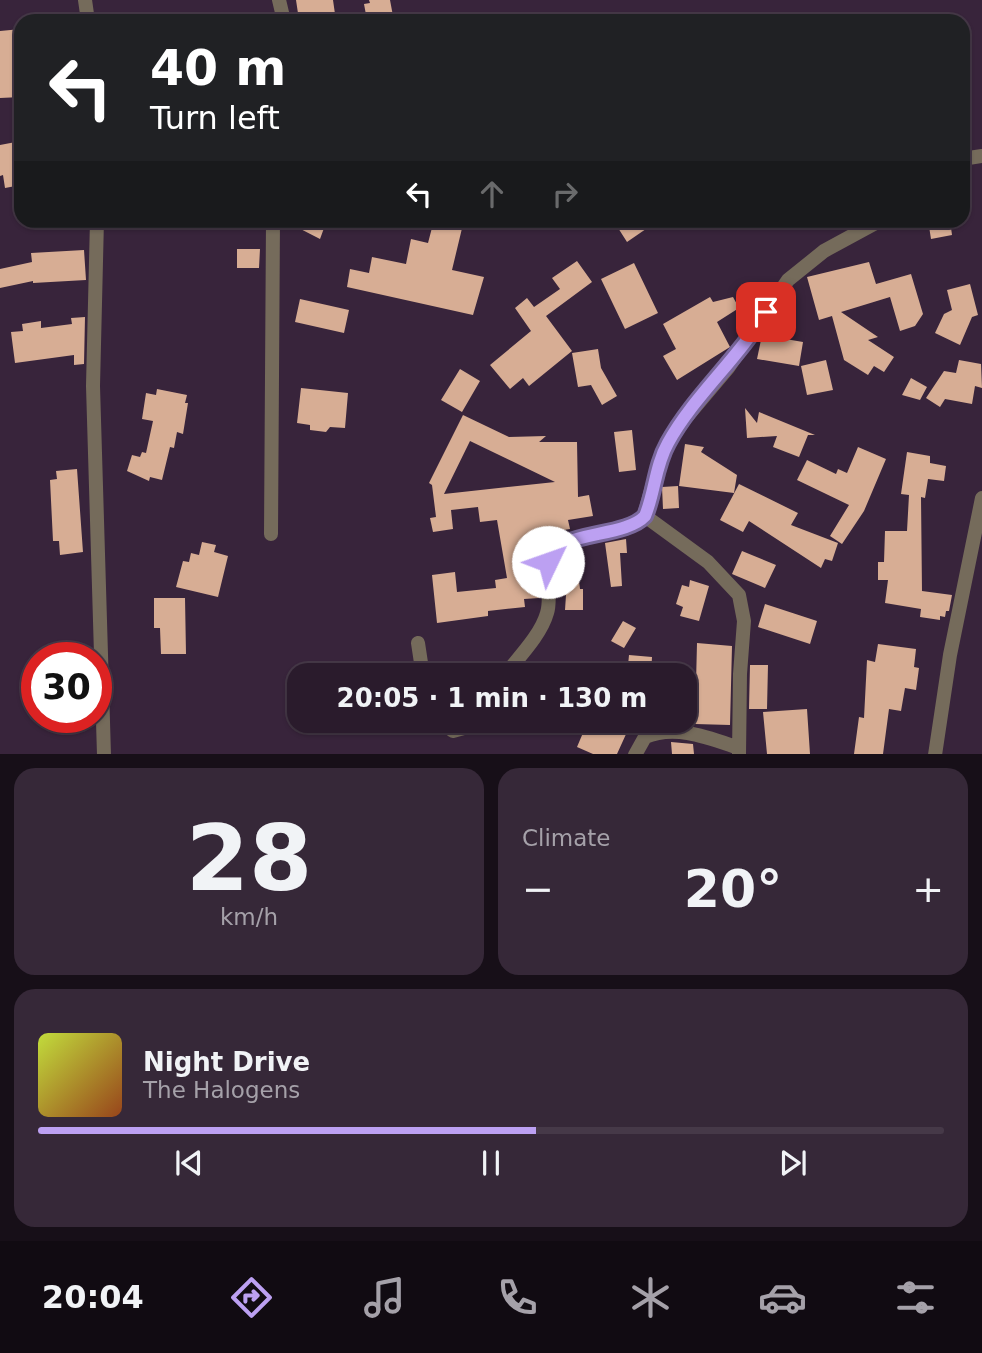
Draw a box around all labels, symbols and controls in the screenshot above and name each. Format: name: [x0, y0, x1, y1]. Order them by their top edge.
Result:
text: 40 m: [150, 40, 286, 97]
icon: left: [35, 42, 126, 133]
text: Turn left: [150, 99, 280, 137]
icon: left: [400, 175, 438, 213]
icon: ahead: [473, 175, 511, 213]
icon: right: [546, 175, 584, 213]
pin: [736, 282, 796, 342]
icon: arrive: [747, 293, 785, 331]
position arrow: [511, 525, 585, 599]
speed limit sign: 30: [21, 642, 112, 733]
text: 20:05 · 1 min · 130 m: [337, 683, 647, 713]
text: 28: [186, 806, 312, 911]
text: Climate: [522, 825, 611, 851]
text: 20°: [684, 859, 782, 919]
text: −: [522, 867, 554, 911]
text: +: [912, 867, 944, 911]
text: km/h: [220, 904, 278, 930]
text: Night Drive: [143, 1047, 310, 1077]
text: The Halogens: [143, 1077, 300, 1103]
icon: previous: [170, 1144, 208, 1182]
icon: pause: [472, 1144, 510, 1182]
icon: next: [774, 1144, 812, 1182]
icon: directions: [227, 1273, 276, 1322]
icon: music: [360, 1273, 409, 1322]
icon: phone: [493, 1273, 542, 1322]
icon: climate: [626, 1273, 675, 1322]
icon: car: [758, 1273, 807, 1322]
icon: filters: [891, 1273, 940, 1322]
text: 20:04: [42, 1278, 144, 1316]

